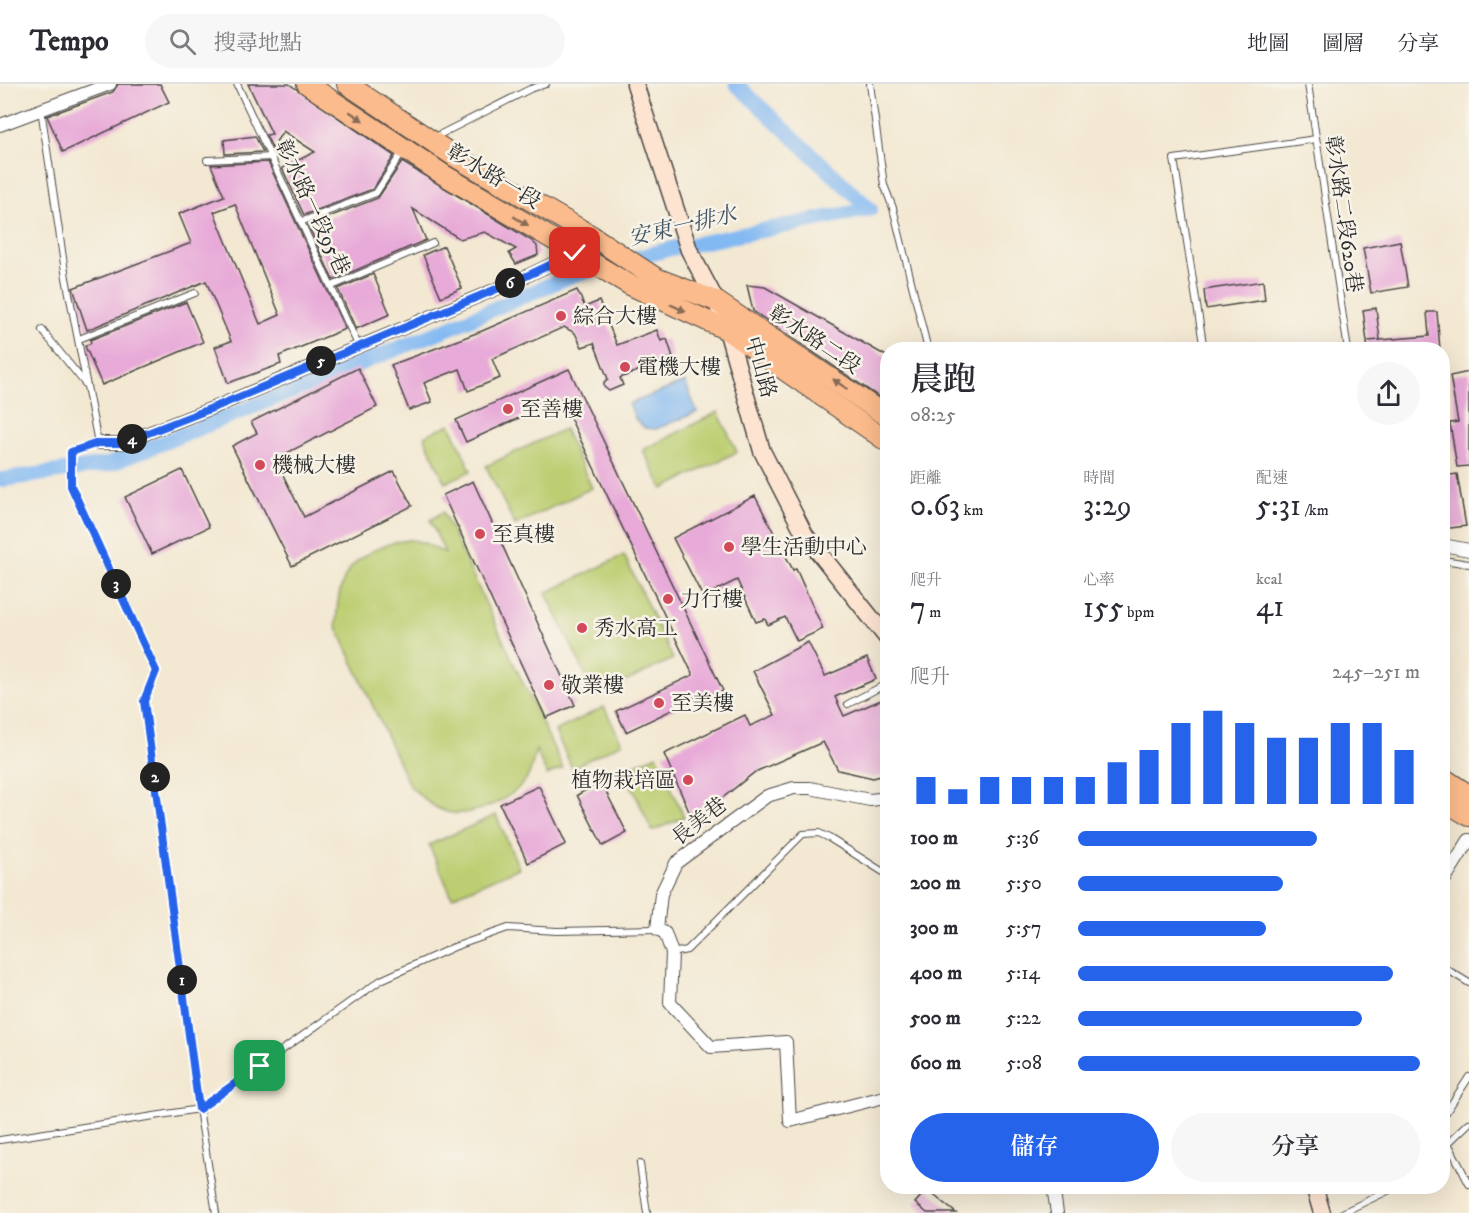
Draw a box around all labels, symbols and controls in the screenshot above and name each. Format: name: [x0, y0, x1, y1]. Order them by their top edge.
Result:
search box: [145, 14, 565, 68]
text: Tempo: [30, 24, 109, 59]
icon: search: [166, 25, 199, 58]
text: 搜尋地點: [214, 30, 302, 57]
text: 地圖: [1247, 31, 1289, 57]
text: 圖層: [1322, 31, 1364, 57]
text: 分享: [1397, 31, 1439, 57]
one-way arrow: [348, 110, 364, 122]
street label: 彰水路二段620巷: [1319, 134, 1367, 294]
street label: 彰水路一段95巷: [269, 135, 355, 279]
street label: 彰水路一段: [442, 139, 545, 215]
water label: 安東一排水: [626, 200, 741, 252]
one-way arrow: [513, 215, 529, 226]
pin: [549, 227, 600, 278]
icon: check: [558, 236, 591, 269]
pin: 6: [495, 268, 525, 298]
text: 6: [506, 273, 514, 293]
street label: 彰水路二段: [764, 300, 865, 380]
one-way arrow: [670, 303, 687, 312]
place label: 綜合大樓: [573, 304, 657, 330]
marker: 綜合大樓: [554, 309, 568, 323]
street label: 中山路: [739, 333, 781, 401]
pin: 5: [306, 346, 336, 376]
text: 5: [317, 351, 325, 371]
place label: 電機大樓: [637, 355, 721, 381]
marker: 電機大樓: [618, 360, 632, 374]
text: 晨跑: [910, 360, 976, 401]
button: share: [1357, 362, 1420, 425]
one-way arrow: [831, 379, 848, 390]
place label: 至善樓: [520, 397, 583, 423]
marker: 至善樓: [501, 402, 515, 416]
text: 08:25: [910, 403, 956, 428]
pin: 4: [117, 424, 147, 454]
text: 4: [127, 429, 137, 449]
place label: 機械大樓: [272, 453, 356, 479]
marker: 機械大樓: [253, 458, 267, 472]
text: 距離: [910, 468, 942, 488]
text: 時間: [1083, 468, 1115, 488]
text: 配速: [1256, 468, 1288, 488]
text: 0.63: [910, 488, 960, 525]
text: 3:29: [1083, 488, 1132, 525]
text: 5:31: [1256, 488, 1301, 525]
text: km: [960, 500, 983, 520]
text: /km: [1301, 500, 1329, 520]
place label: 至真樓: [492, 522, 555, 548]
marker: 至真樓: [473, 527, 487, 541]
place label: 學生活動中心: [741, 535, 867, 561]
marker: 學生活動中心: [722, 540, 736, 554]
pin: 3: [101, 569, 131, 599]
text: kcal: [1256, 569, 1282, 589]
text: 爬升: [910, 570, 942, 590]
text: 心率: [1083, 570, 1115, 590]
text: 3: [113, 574, 119, 594]
place label: 力行樓: [680, 587, 743, 613]
text: 41: [1256, 589, 1284, 626]
text: 7: [910, 590, 926, 627]
text: 155: [1083, 590, 1124, 627]
marker: 力行樓: [661, 592, 675, 606]
text: m: [926, 602, 941, 622]
text: bpm: [1124, 602, 1155, 622]
place label: 秀水高工: [594, 616, 678, 642]
marker: 秀水高工: [575, 621, 589, 635]
text: 245–251 m: [1332, 660, 1420, 685]
text: 爬升: [910, 665, 950, 690]
place label: 敬業樓: [561, 673, 624, 699]
marker: 敬業樓: [542, 678, 556, 692]
place label: 至美樓: [671, 691, 734, 717]
marker: 至美樓: [652, 696, 666, 710]
pin: 2: [140, 762, 170, 792]
text: 2: [151, 767, 159, 787]
place label: 植物栽培區: [571, 768, 676, 794]
marker: 植物栽培區: [681, 773, 695, 787]
street label: 長美巷: [667, 792, 732, 851]
text: 100 m: [910, 826, 958, 851]
text: 5:36: [1006, 826, 1039, 851]
text: 200 m: [910, 871, 961, 896]
text: 5:50: [1006, 871, 1042, 896]
text: 300 m: [910, 916, 958, 941]
text: 5:57: [1006, 916, 1042, 941]
text: 400 m: [910, 961, 962, 986]
text: 5:14: [1006, 961, 1040, 986]
pin: 1: [167, 965, 197, 995]
text: 1: [179, 970, 185, 990]
text: 500 m: [910, 1006, 961, 1031]
text: 5:22: [1006, 1006, 1041, 1031]
pin: [234, 1040, 285, 1091]
icon: arrive: [243, 1049, 276, 1082]
text: 600 m: [910, 1051, 961, 1076]
text: 5:08: [1006, 1051, 1042, 1076]
button: 儲存: [910, 1113, 1159, 1182]
button: 分享: [1171, 1113, 1420, 1182]

